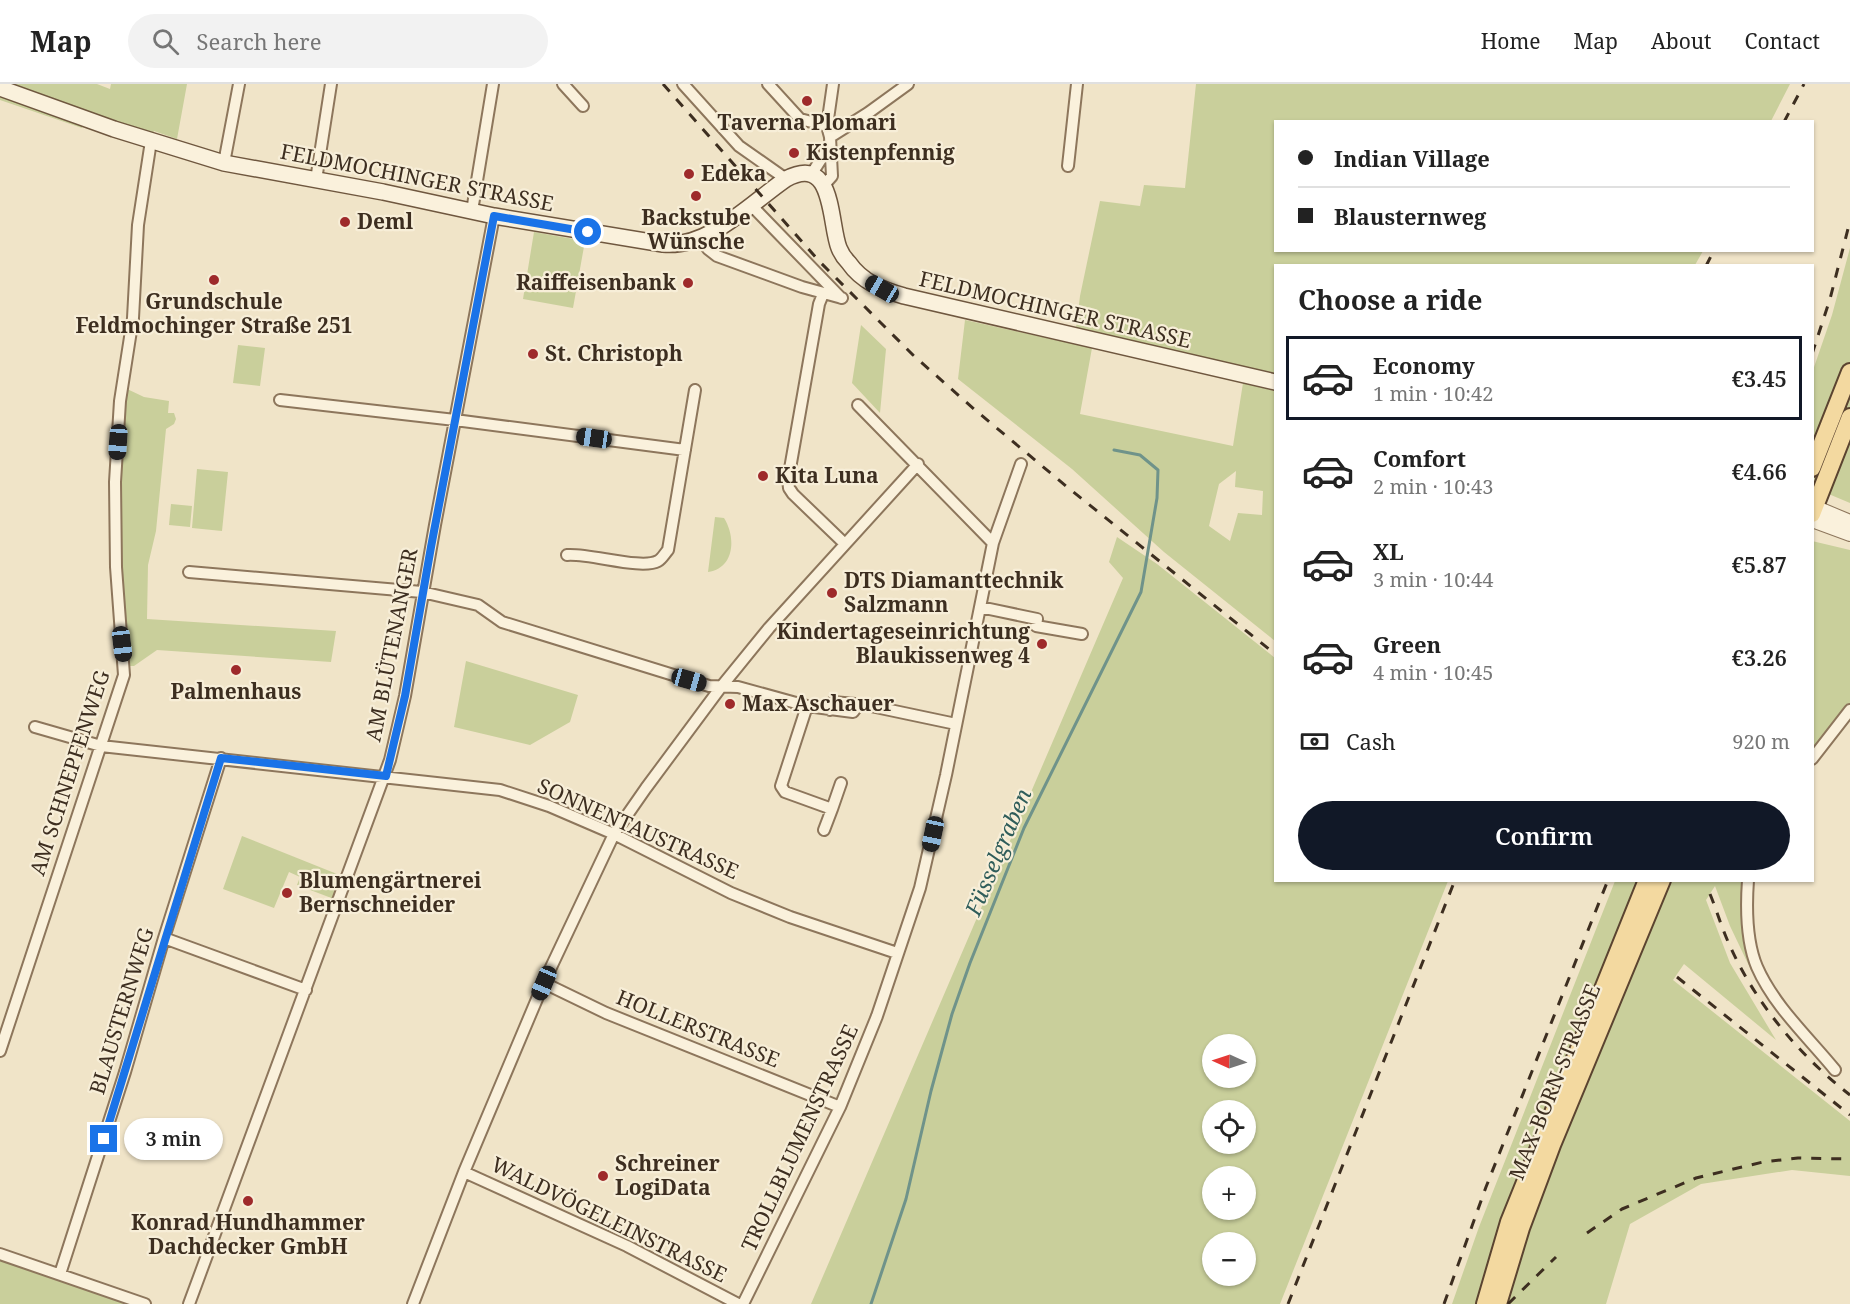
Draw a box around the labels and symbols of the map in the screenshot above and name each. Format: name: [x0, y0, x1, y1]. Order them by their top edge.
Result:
marker: Taverna Plomari: [800, 94, 814, 108]
place label: Taverna Plomari: [718, 108, 897, 136]
street label: FELDMOCHINGER STRASSE: [278, 137, 556, 217]
place label: Kistenpfennig: [806, 138, 955, 166]
marker: Kistenpfennig: [787, 146, 801, 160]
place label: Edeka: [701, 159, 766, 187]
marker: Edeka: [682, 167, 696, 181]
marker: Backstube Wünsche: [689, 189, 703, 203]
place label: Backstube Wünsche: [641, 203, 751, 255]
place label: Deml: [357, 207, 414, 235]
marker: Deml: [338, 215, 352, 229]
route start: [574, 218, 601, 245]
street label: FELDMOCHINGER STRASSE: [917, 264, 1194, 354]
place label: Raiffeisenbank: [516, 268, 677, 296]
car: [862, 272, 902, 306]
marker: Grundschule Feldmochinger Straße 251: [207, 273, 221, 287]
marker: Raiffeisenbank: [681, 276, 695, 290]
place label: Grundschule Feldmochinger Straße 251: [75, 287, 353, 339]
place label: St. Christoph: [545, 339, 683, 367]
marker: St. Christoph: [526, 347, 540, 361]
car: [108, 423, 128, 461]
car: [575, 427, 613, 449]
place label: Kita Luna: [775, 461, 879, 489]
marker: Kita Luna: [756, 469, 770, 483]
street label: AM BLÜTENANGER: [359, 545, 424, 744]
place label: DTS Diamanttechnik Salzmann: [844, 566, 1064, 618]
marker: DTS Diamanttechnik Salzmann: [825, 586, 839, 600]
place label: Kindertageseinrichtung Blaukissenweg 4: [776, 617, 1030, 669]
car: [111, 625, 133, 663]
marker: Kindertageseinrichtung Blaukissenweg 4: [1035, 637, 1049, 651]
marker: Palmenhaus: [229, 663, 243, 677]
street label: AM SCHNEPFENWEG: [23, 666, 115, 879]
car: [669, 666, 709, 694]
place label: Palmenhaus: [171, 677, 301, 705]
place label: Max Aschauer: [742, 689, 894, 717]
marker: Max Aschauer: [723, 697, 737, 711]
street label: SONNENTAUSTRASSE: [533, 771, 743, 885]
water label: Füsselgraben: [956, 783, 1037, 921]
car: [920, 815, 946, 853]
place label: Blumengärtnerei Bernschneider: [299, 866, 482, 918]
marker: Blumengärtnerei Bernschneider: [280, 886, 294, 900]
street label: BLAUSTERNWEG: [82, 924, 160, 1098]
car: [529, 963, 559, 1003]
street label: MAX-BORN-STRASSE: [1502, 980, 1606, 1184]
street label: HOLLERSTRASSE: [613, 983, 784, 1074]
street label: TROLLBLUMENSTRASSE: [734, 1020, 864, 1255]
north arrow: [1202, 1034, 1256, 1088]
callout: 3 min: [125, 1118, 224, 1160]
route end: [90, 1125, 117, 1152]
place label: Schreiner LogiData: [615, 1149, 720, 1201]
street label: WALDVÖGELEINSTRASSE: [487, 1150, 732, 1288]
marker: Schreiner LogiData: [596, 1169, 610, 1183]
marker: Konrad Hundhammer Dachdecker GmbH: [241, 1194, 255, 1208]
place label: Konrad Hundhammer Dachdecker GmbH: [131, 1208, 365, 1260]

